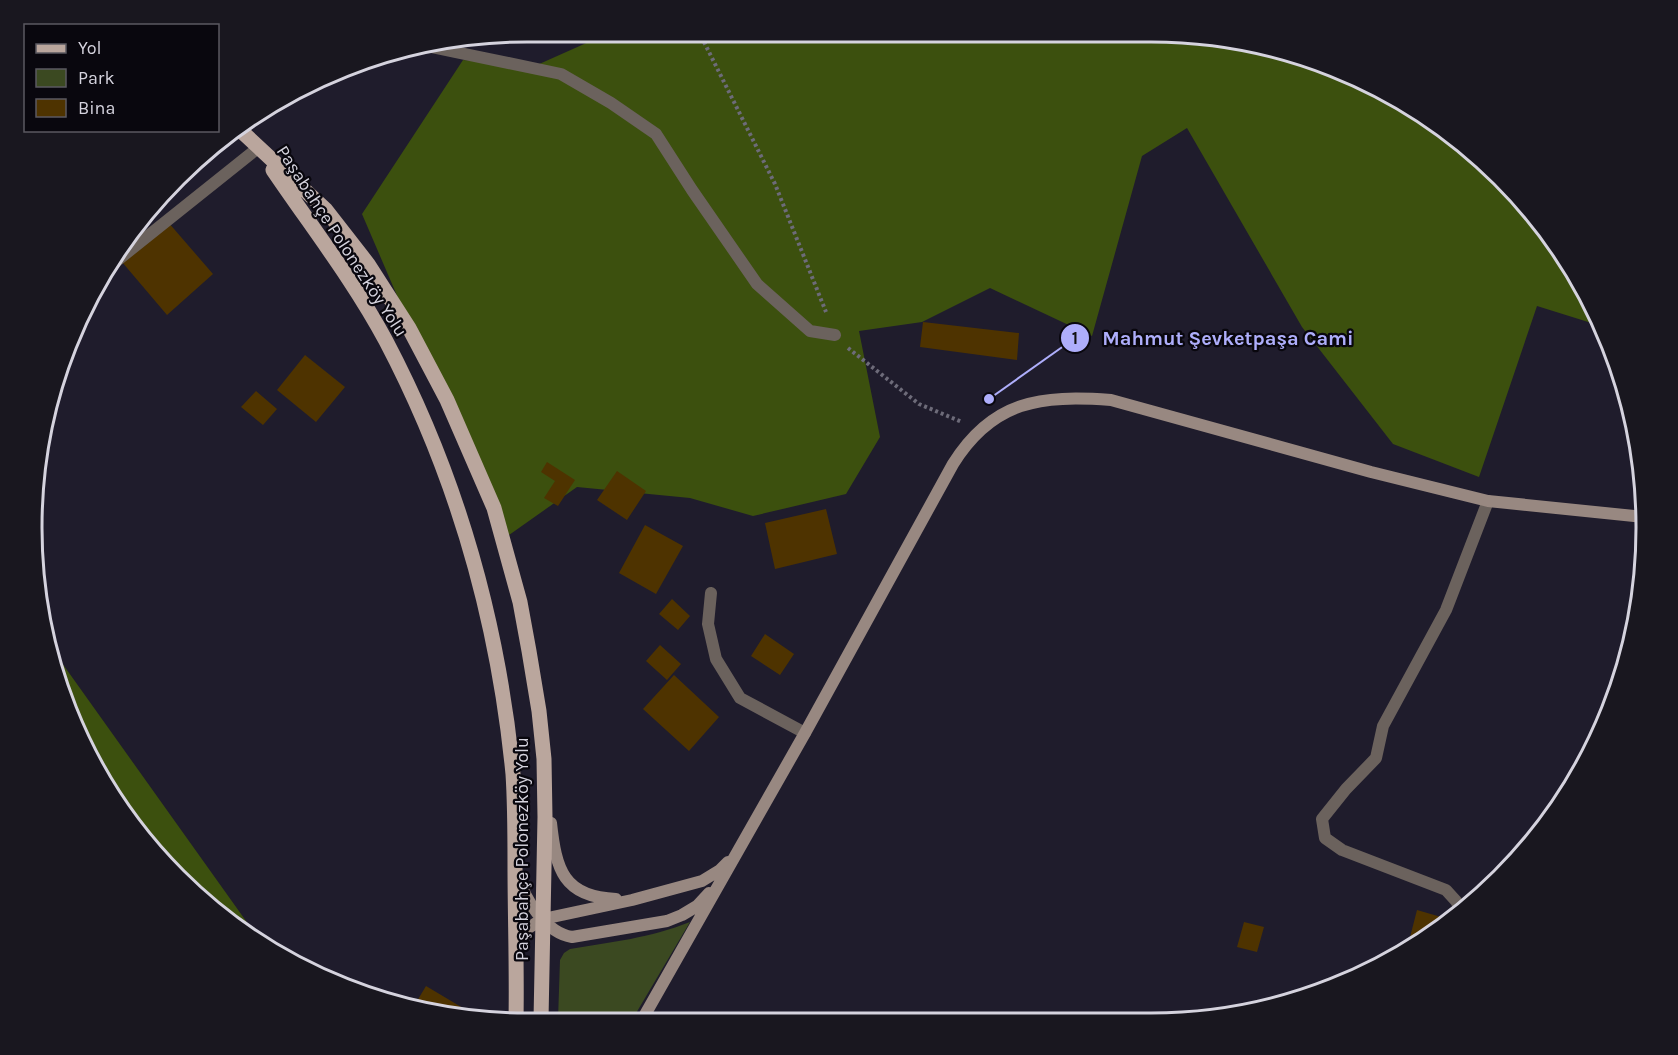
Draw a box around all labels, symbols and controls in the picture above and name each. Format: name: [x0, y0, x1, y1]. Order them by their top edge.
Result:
legend: [24, 24, 219, 132]
text: Yol: [78, 37, 102, 59]
text: Park: [78, 67, 115, 89]
text: Bina: [78, 97, 115, 119]
street label: Paşabahçe Polonezköy Yolu: [272, 141, 412, 341]
callout: Mahmut Şevketpaşa Cami: [1060, 319, 1365, 357]
text: 1: [1072, 327, 1078, 349]
text: Mahmut Şevketpaşa Cami: [1102, 327, 1354, 350]
street label: Paşabahçe Polonezköy Yolu: [511, 737, 533, 961]

